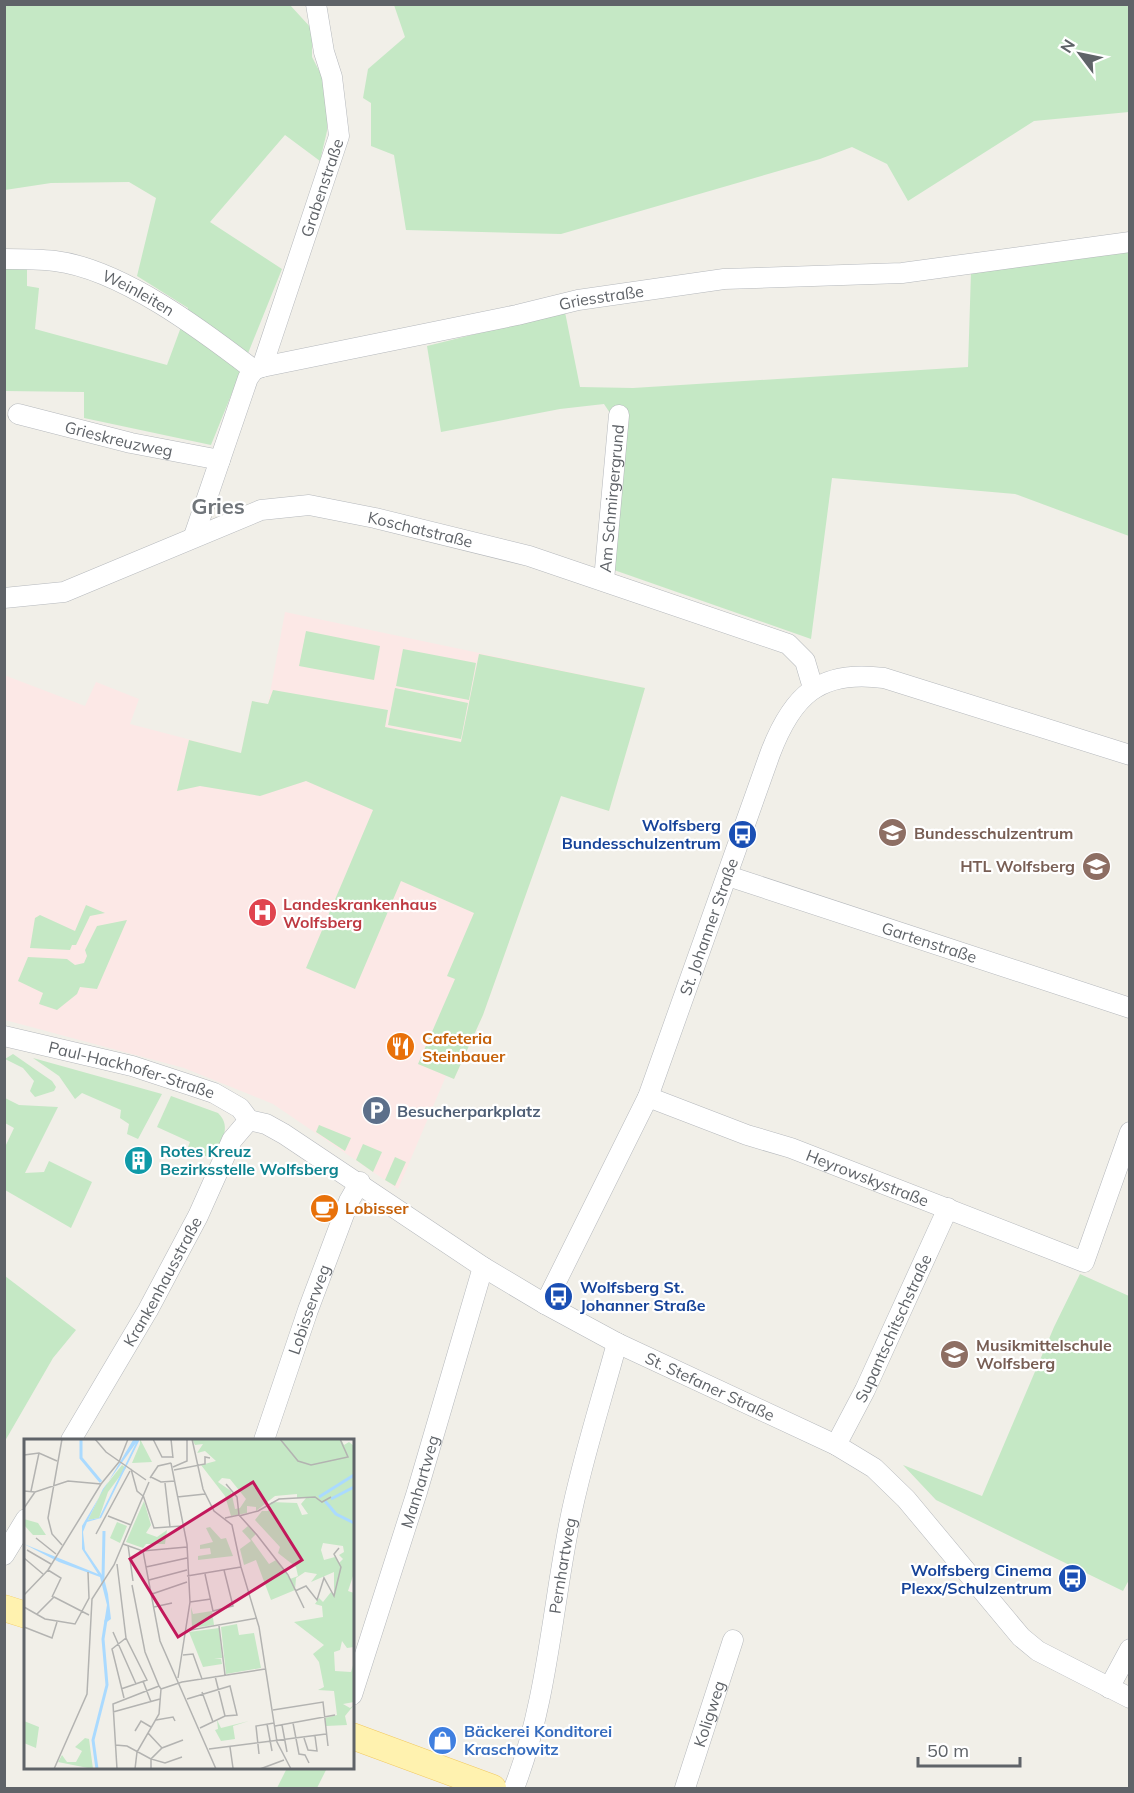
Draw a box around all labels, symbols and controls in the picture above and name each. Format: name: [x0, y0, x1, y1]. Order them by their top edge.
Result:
north arrow: [1050, 24, 1110, 84]
text: N: [1056, 36, 1079, 56]
street label: Grabenstraße: [296, 136, 347, 239]
street label: Weinleiten: [99, 265, 178, 320]
street label: Griesstraße: [557, 281, 645, 314]
street label: Grieskreuzweg: [63, 416, 175, 461]
street label: Am Schmirgergrund: [595, 423, 628, 573]
district label: Gries: [191, 492, 245, 520]
street label: Koschatstraße: [366, 507, 475, 552]
place label: Wolfsberg Bundesschulzentrum: [562, 815, 721, 853]
school or university icon: Bundesschulzentrum: [877, 817, 909, 849]
bus stop icon: Wolfsberg Bundesschulzentrum: [726, 818, 758, 850]
place label: Bundesschulzentrum: [914, 823, 1073, 843]
school or university icon: HTL Wolfsberg: [1080, 850, 1112, 882]
street label: St. Johanner Straße: [675, 855, 742, 998]
place label: HTL Wolfsberg: [960, 856, 1075, 876]
place label: Landeskrankenhaus Wolfsberg: [283, 894, 437, 932]
hospital icon: Landeskrankenhaus Wolfsberg: [246, 897, 278, 929]
street label: Gartenstraße: [879, 917, 980, 967]
place label: Cafeteria Steinbauer: [422, 1028, 506, 1066]
restaurant icon: Cafeteria Steinbauer: [385, 1031, 417, 1063]
street label: Paul-Hackhofer-Straße: [47, 1037, 217, 1103]
parking icon: Besucherparkplatz: [360, 1095, 392, 1127]
place label: Besucherparkplatz: [397, 1101, 541, 1121]
place label: Rotes Kreuz Bezirksstelle Wolfsberg: [160, 1141, 339, 1179]
building icon: Rotes Kreuz Bezirksstelle Wolfsberg: [123, 1144, 155, 1176]
street label: Heyrowskystraße: [803, 1145, 932, 1211]
cafe icon: Lobisser: [308, 1192, 340, 1224]
place label: Lobisser: [345, 1198, 409, 1218]
street label: Krankenhausstraße: [119, 1213, 206, 1350]
street label: Supantschitschstraße: [850, 1251, 936, 1406]
street label: Lobisserweg: [284, 1262, 334, 1357]
place label: Wolfsberg St. Johanner Straße: [580, 1277, 706, 1315]
bus stop icon: Wolfsberg St. Johanner Straße: [543, 1280, 575, 1312]
place label: Musikmittelschule Wolfsberg: [976, 1335, 1112, 1373]
school or university icon: Musikmittelschule Wolfsberg: [939, 1338, 971, 1370]
street label: St. Stefaner Straße: [642, 1348, 778, 1425]
street label: Manhartweg: [396, 1433, 443, 1530]
inset map: [24, 1439, 354, 1769]
street label: Pernhartweg: [544, 1516, 580, 1615]
place label: Wolfsberg Cinema Plexx/Schulzentrum: [901, 1560, 1052, 1598]
bus stop icon: Wolfsberg Cinema Plexx/Schulzentrum: [1057, 1563, 1089, 1595]
street label: Koligweg: [689, 1678, 729, 1749]
place label: Bäckerei Konditorei Kraschowitz: [464, 1721, 612, 1759]
shop icon: Bäckerei Konditorei Kraschowitz: [427, 1724, 459, 1756]
scale bar: [918, 1730, 1020, 1768]
text: 50 m: [927, 1739, 969, 1762]

